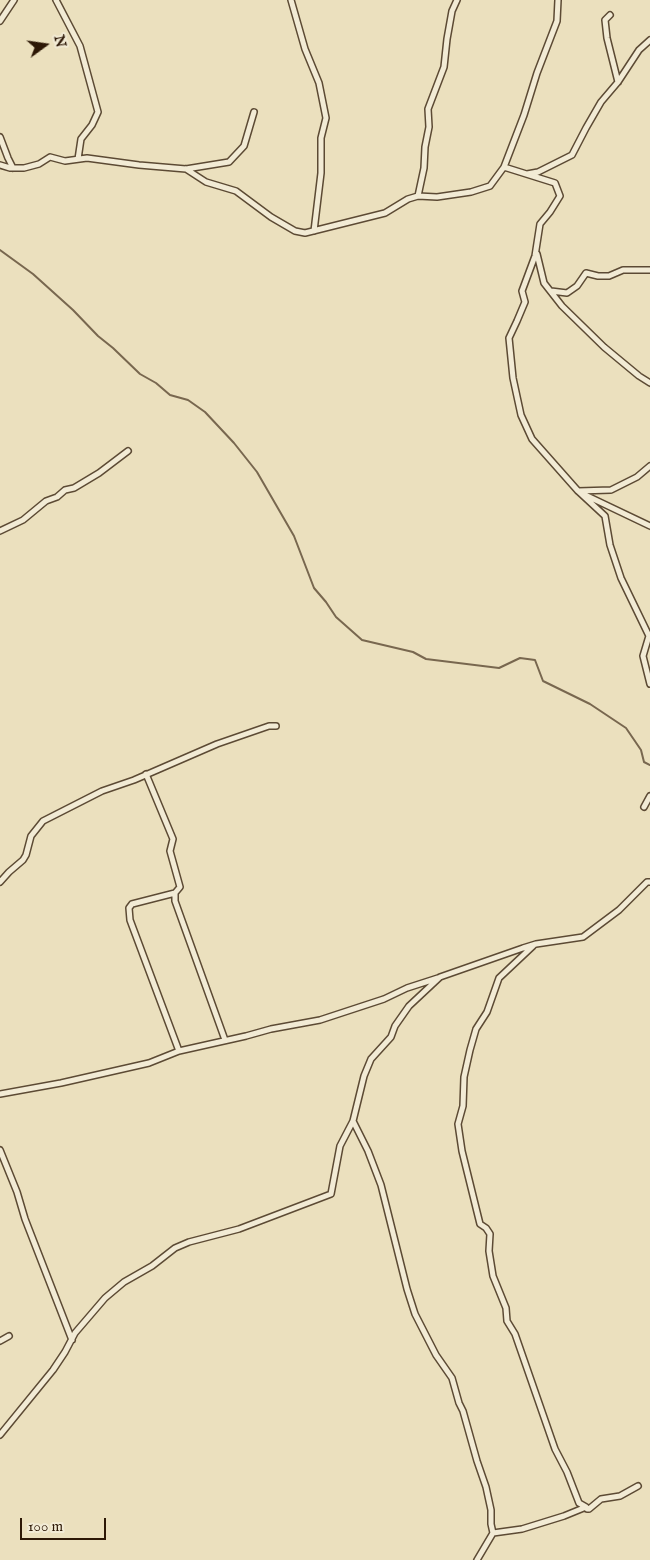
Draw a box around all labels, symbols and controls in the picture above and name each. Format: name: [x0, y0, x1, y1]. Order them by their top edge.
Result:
north arrow: [20, 20, 70, 70]
text: N: [49, 33, 70, 49]
scale bar: [22, 1508, 109, 1540]
text: 100 m: [28, 1517, 63, 1536]

